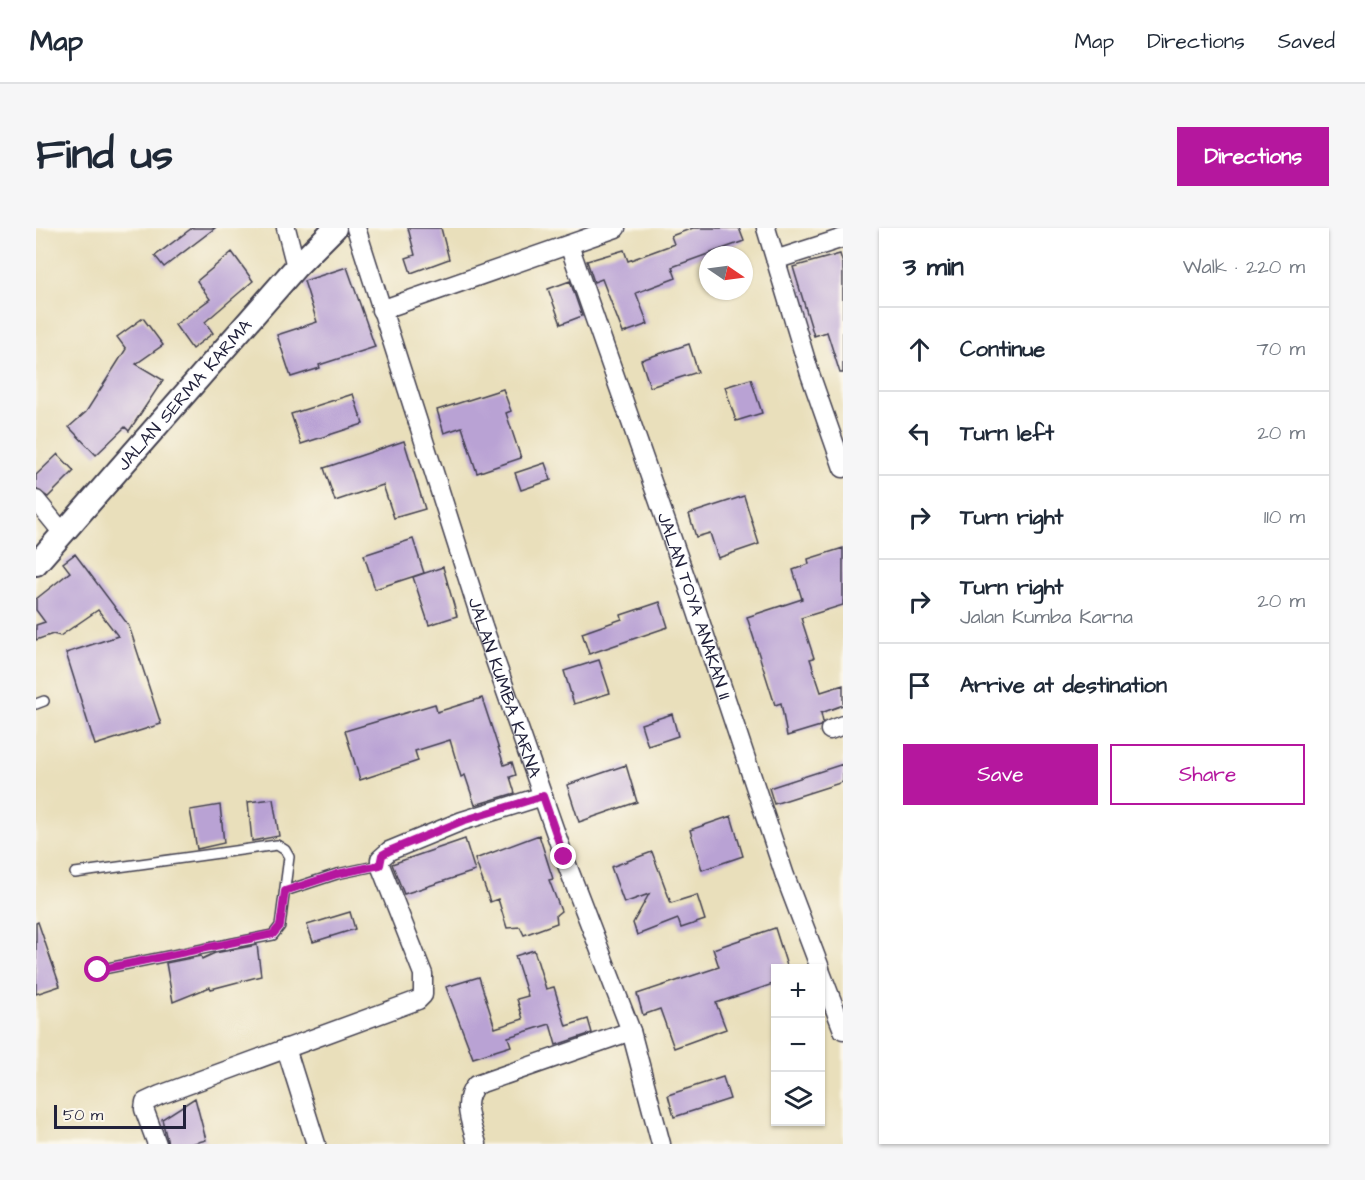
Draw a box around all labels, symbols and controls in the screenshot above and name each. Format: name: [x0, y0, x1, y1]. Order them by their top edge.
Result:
text: Map: [30, 22, 83, 61]
text: Map: [1074, 27, 1114, 56]
text: Directions: [1147, 27, 1245, 56]
text: Saved: [1278, 27, 1335, 56]
text: Find us: [36, 127, 173, 185]
button: Directions: [1177, 127, 1329, 186]
north arrow: [699, 246, 753, 300]
text: 3 min: [903, 249, 964, 285]
text: Walk · 220 m: [1183, 253, 1305, 281]
street label: JALAN SERMA KARMA: [111, 313, 258, 476]
icon: ahead: [903, 333, 936, 366]
text: Continue: [960, 334, 1045, 365]
text: 70 m: [1257, 335, 1305, 363]
icon: left: [903, 417, 936, 450]
text: Turn left: [960, 418, 1054, 449]
text: 20 m: [1257, 419, 1305, 447]
icon: right: [903, 501, 936, 534]
text: Turn right: [960, 502, 1063, 533]
text: 110 m: [1264, 503, 1305, 531]
street label: JALAN TOYA ANAKAN II: [651, 509, 738, 703]
text: Turn right: [960, 572, 1063, 603]
icon: right: [903, 585, 936, 618]
text: 20 m: [1257, 587, 1305, 615]
street label: JALAN KUMBA KARNA: [462, 594, 548, 781]
text: Jalan Kumba Karna: [960, 603, 1133, 631]
icon: arrive: [903, 669, 936, 702]
text: Arrive at destination: [960, 670, 1167, 701]
button: Save: [903, 744, 1098, 805]
button: Share: [1110, 744, 1305, 805]
route end: [550, 843, 576, 869]
route start: [84, 956, 110, 982]
map controls: [771, 964, 825, 1126]
button: +: [771, 964, 825, 1018]
button: −: [771, 1018, 825, 1072]
button: layers: [771, 1072, 825, 1126]
scale bar: [54, 1102, 186, 1130]
text: 50 m: [63, 1104, 103, 1126]

